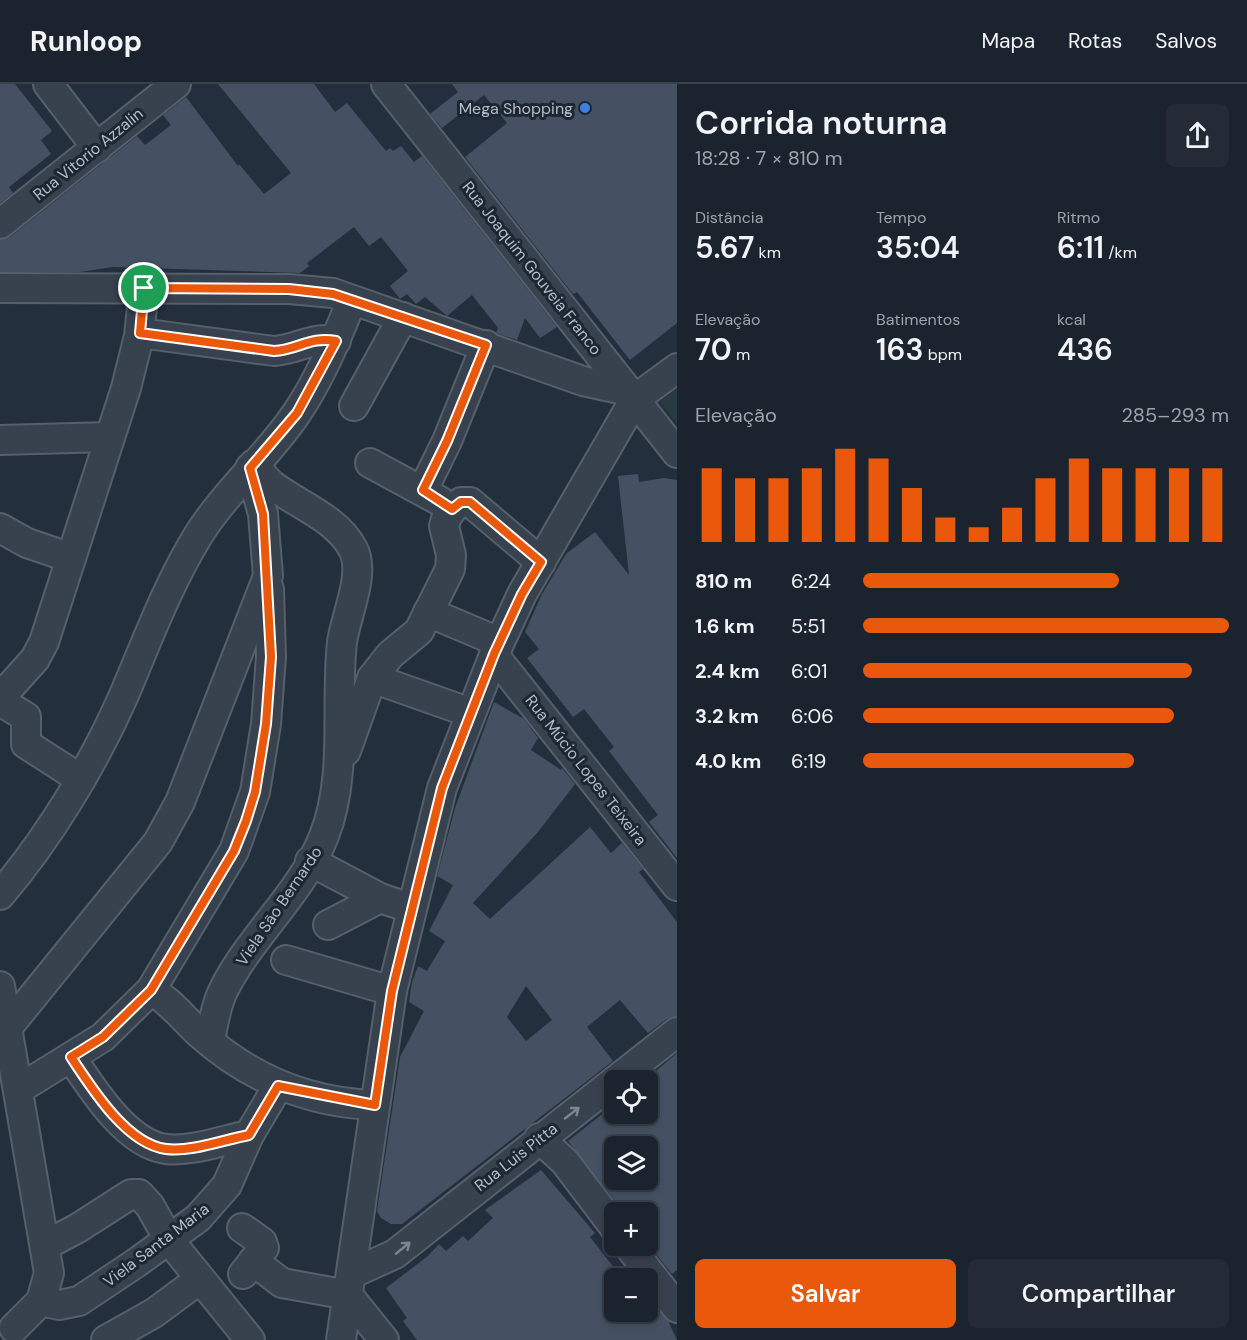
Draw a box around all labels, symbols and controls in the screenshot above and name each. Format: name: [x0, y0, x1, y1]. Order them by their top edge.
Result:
text: Runloop: [30, 23, 142, 60]
text: Mapa: [981, 27, 1035, 55]
text: Rotas: [1068, 27, 1122, 55]
text: Salvos: [1155, 27, 1217, 55]
place label: Mega Shopping: [459, 98, 573, 119]
marker: Mega Shopping: [578, 101, 592, 115]
text: Corrida noturna: [695, 101, 947, 144]
street label: Rua Vitorio Azzalin: [29, 103, 147, 205]
button: share: [1166, 104, 1229, 167]
text: 18:28 · 7 × 810 m: [695, 145, 843, 171]
street label: Rua Joaquim Gouveia Franco: [458, 177, 606, 359]
text: Distância: [695, 207, 763, 228]
text: Tempo: [876, 207, 926, 228]
text: Ritmo: [1057, 207, 1100, 228]
text: 5.67: [695, 228, 754, 267]
text: 35:04: [876, 228, 960, 267]
text: 6:11: [1057, 228, 1104, 267]
text: km: [754, 242, 781, 263]
text: /km: [1104, 242, 1137, 263]
pin: [118, 262, 169, 313]
icon: arrive: [127, 271, 160, 304]
text: Elevação: [695, 309, 760, 330]
text: Batimentos: [876, 309, 960, 330]
text: kcal: [1057, 309, 1086, 330]
text: 70: [695, 330, 732, 369]
text: 163: [876, 330, 923, 369]
text: 436: [1057, 330, 1113, 369]
text: m: [732, 344, 750, 365]
text: bpm: [923, 344, 962, 365]
text: Elevação: [695, 402, 777, 428]
text: 285–293 m: [1122, 402, 1229, 428]
text: 810 m: [695, 568, 752, 594]
text: 6:24: [791, 568, 831, 594]
text: 1.6 km: [695, 613, 754, 639]
text: 5:51: [791, 613, 826, 639]
text: 2.4 km: [695, 658, 760, 684]
text: 6:01: [791, 658, 828, 684]
street label: Rua Múcio Lopes Teixeira: [521, 690, 651, 850]
text: 3.2 km: [695, 703, 759, 729]
text: 6:06: [791, 703, 834, 729]
text: 4.0 km: [695, 748, 761, 774]
text: 6:19: [791, 748, 826, 774]
street label: Viela São Bernardo: [231, 842, 327, 970]
map controls: [604, 1070, 658, 1322]
button: locate: [604, 1070, 658, 1124]
one-way arrow: [564, 1107, 580, 1120]
street label: Rua Luis Pitta: [470, 1118, 562, 1196]
button: layers: [604, 1136, 658, 1190]
street label: Viela Santa Maria: [99, 1198, 213, 1292]
button: +: [604, 1202, 658, 1256]
one-way arrow: [395, 1241, 411, 1254]
button: Salvar: [695, 1259, 956, 1328]
button: Compartilhar: [968, 1259, 1229, 1328]
button: −: [604, 1268, 658, 1322]

